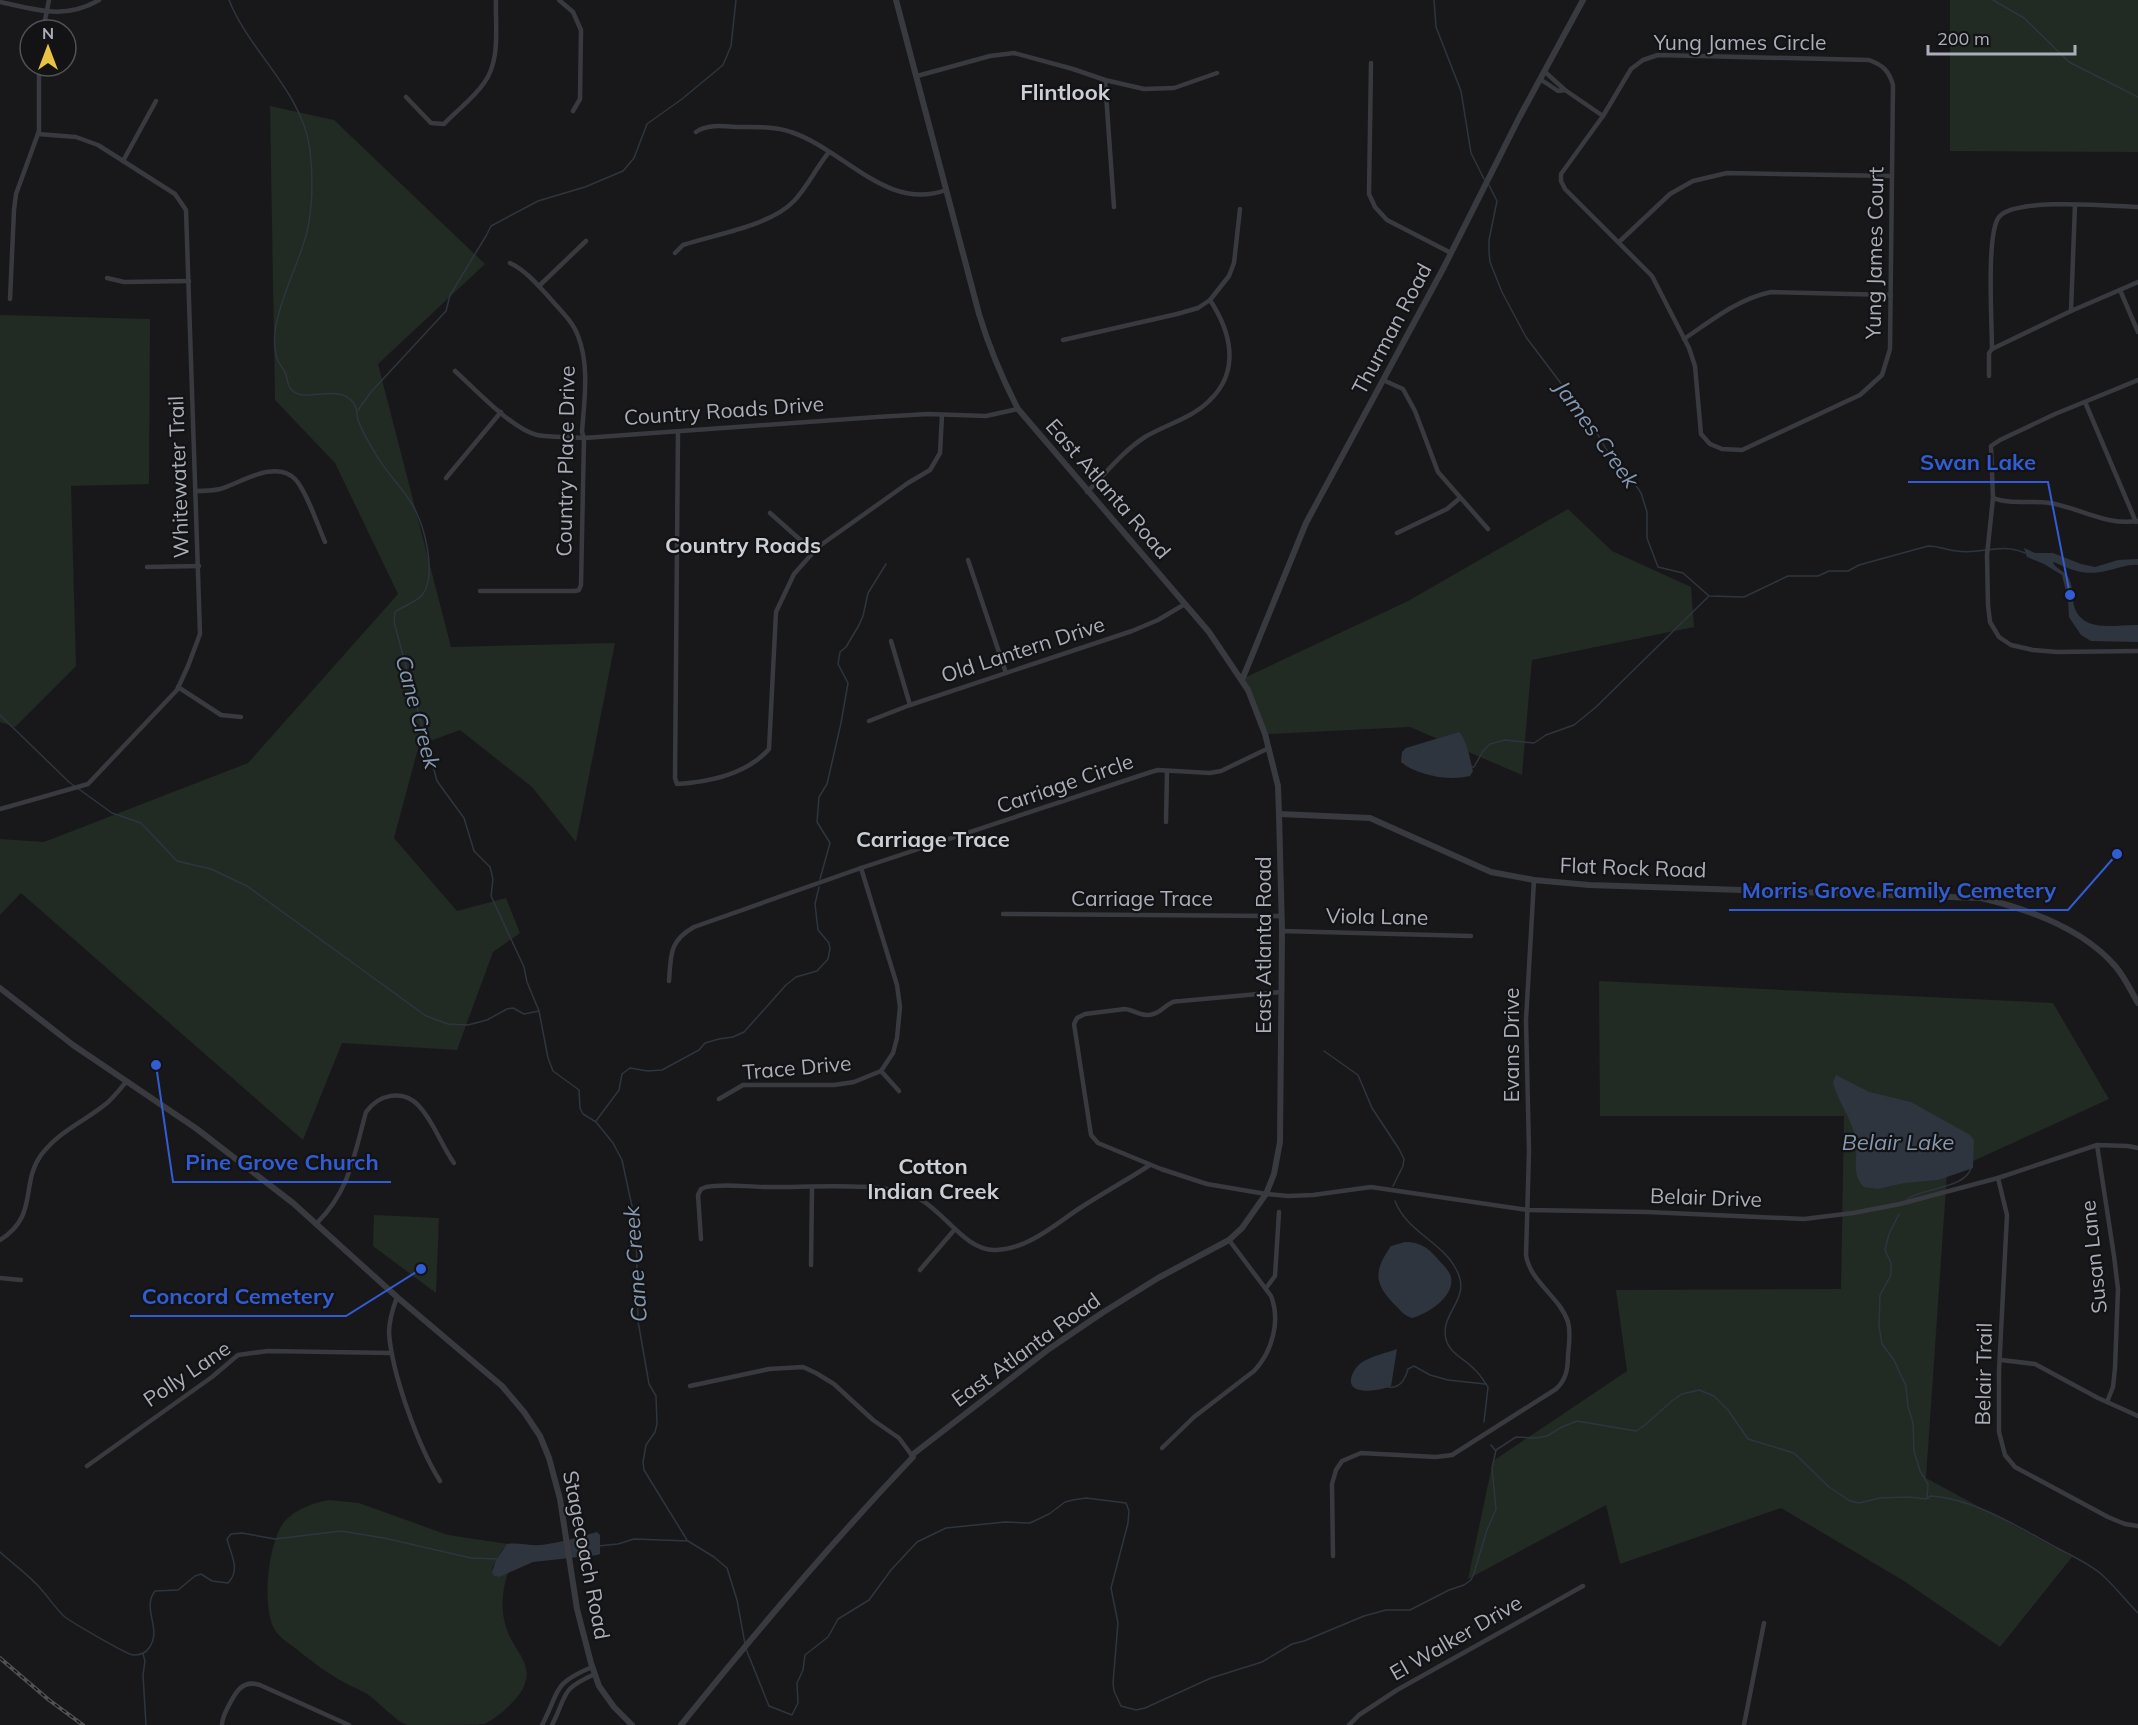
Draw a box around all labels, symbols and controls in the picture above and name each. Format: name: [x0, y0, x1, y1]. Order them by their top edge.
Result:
north arrow: [18, 18, 78, 78]
scale bar: [1928, 18, 2075, 56]
text: N: [42, 23, 54, 43]
text: 200 m: [1937, 27, 1990, 50]
street label: Yung James Circle: [1653, 29, 1826, 55]
district label: Flintlook: [1020, 78, 1111, 106]
street label: Yung James Court: [1859, 167, 1889, 340]
street label: Thurman Road: [1346, 258, 1437, 399]
street label: Country Place Drive: [550, 365, 580, 557]
water label: James Creek: [1547, 373, 1646, 494]
street label: Country Roads Drive: [623, 390, 825, 430]
street label: Whitewater Trail: [162, 395, 194, 559]
street label: East Atlanta Road: [1041, 413, 1177, 564]
callout: Swan Lake: [1908, 442, 2048, 482]
text: Swan Lake: [1920, 448, 2036, 476]
district label: Country Roads: [665, 531, 821, 559]
street label: Old Lantern Drive: [938, 610, 1108, 688]
water label: Cane Creek: [389, 652, 447, 773]
street label: Carriage Circle: [993, 748, 1136, 819]
district label: Carriage Trace: [856, 825, 1010, 853]
street label: Flat Rock Road: [1559, 851, 1707, 883]
street label: East Atlanta Road: [1250, 856, 1276, 1034]
callout: Morris Grove Family Cemetery: [1729, 870, 2068, 910]
text: Morris Grove Family Cemetery: [1742, 876, 2056, 904]
street label: Carriage Trace: [1071, 885, 1213, 911]
street label: Viola Lane: [1326, 902, 1428, 930]
street label: Evans Drive: [1498, 988, 1524, 1102]
street label: Trace Drive: [741, 1049, 852, 1085]
water label: Belair Lake: [1842, 1128, 1954, 1156]
callout: Pine Grove Church: [173, 1142, 391, 1182]
text: Pine Grove Church: [185, 1148, 379, 1176]
district label: Cotton Indian Creek: [867, 1152, 1000, 1205]
street label: Belair Drive: [1650, 1182, 1763, 1212]
street label: Susan Lane: [2074, 1199, 2112, 1315]
water label: Cane Creek: [617, 1204, 653, 1323]
callout: Concord Cemetery: [130, 1276, 346, 1316]
text: Concord Cemetery: [142, 1282, 334, 1310]
street label: East Atlanta Road: [946, 1287, 1105, 1412]
street label: Belair Trail: [1969, 1322, 1997, 1426]
street label: Polly Lane: [138, 1335, 235, 1412]
street label: Stagecoach Road: [558, 1468, 616, 1641]
street label: El Walker Drive: [1385, 1589, 1526, 1685]

